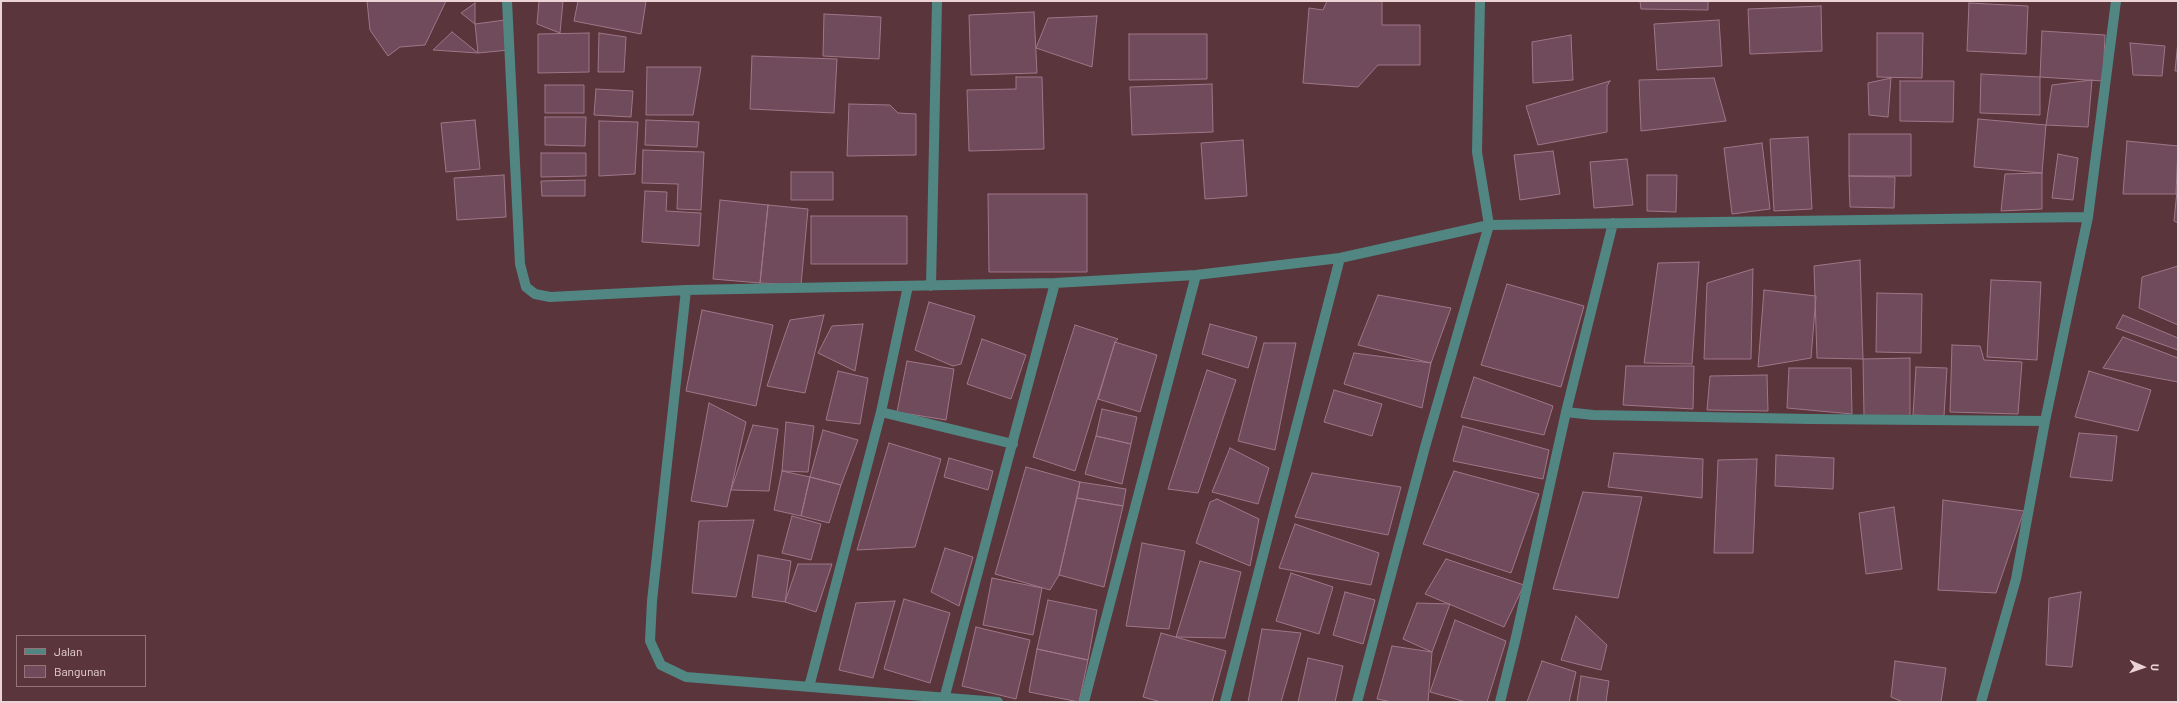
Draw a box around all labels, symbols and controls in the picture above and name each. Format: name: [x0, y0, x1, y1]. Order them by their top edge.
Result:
legend: [16, 635, 146, 687]
text: Jalan: [54, 644, 82, 658]
north arrow: [2123, 647, 2163, 687]
text: Bangunan: [54, 664, 106, 678]
text: U: [2149, 664, 2162, 671]

